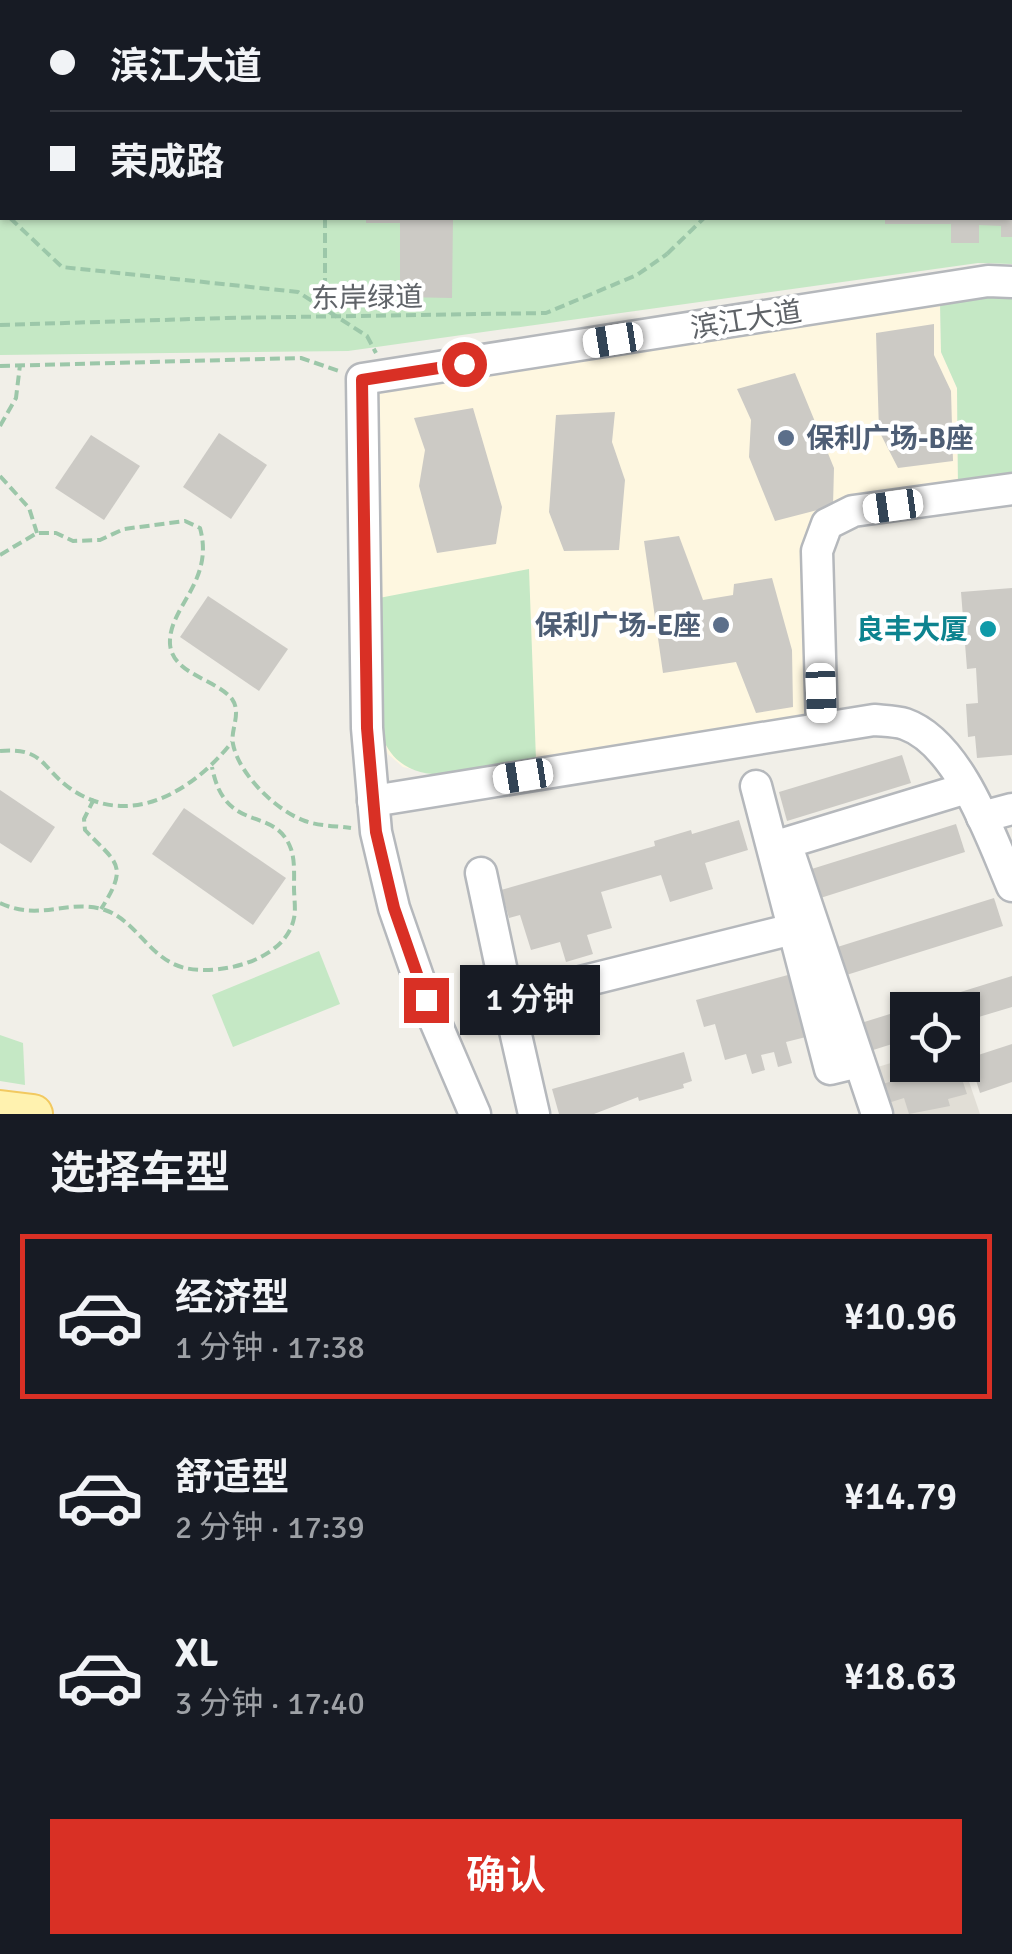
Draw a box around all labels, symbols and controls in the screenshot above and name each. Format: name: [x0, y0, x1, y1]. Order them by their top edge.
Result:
text: 滨江大道: [110, 43, 262, 90]
text: 荣成路: [110, 139, 224, 186]
street label: 东岸绿道: [311, 280, 423, 316]
street label: 滨江大道: [688, 294, 804, 346]
car: [581, 320, 645, 360]
route start: [442, 342, 487, 387]
place label: 保利广场-B座: [806, 422, 974, 456]
marker: 保利广场-B座: [775, 427, 797, 449]
car: [861, 487, 925, 525]
place label: 保利广场-E座: [534, 609, 701, 643]
place label: 良丰大厦: [856, 613, 968, 647]
marker: 保利广场-E座: [710, 614, 732, 636]
marker: 良丰大厦: [977, 618, 999, 640]
car: [805, 662, 837, 724]
car: [491, 756, 555, 796]
callout: 1 分钟: [461, 965, 601, 1035]
route end: [404, 978, 449, 1023]
text: 1 分钟: [486, 980, 574, 1019]
map controls: [890, 992, 980, 1082]
button: locate: [890, 992, 980, 1082]
text: 选择车型: [50, 1146, 230, 1201]
icon: car: [55, 1272, 145, 1362]
text: 经济型: [175, 1274, 289, 1321]
text: ¥10.96: [844, 1293, 957, 1340]
text: 1 分钟 · 17:38: [175, 1328, 365, 1367]
icon: car: [55, 1452, 145, 1542]
text: 舒适型: [175, 1454, 289, 1501]
text: ¥14.79: [844, 1473, 957, 1520]
text: 2 分钟 · 17:39: [175, 1508, 365, 1547]
text: XL: [175, 1630, 218, 1677]
icon: car: [55, 1632, 145, 1722]
text: ¥18.63: [844, 1653, 957, 1700]
text: 3 分钟 · 17:40: [175, 1684, 365, 1723]
button: 确认: [50, 1819, 962, 1934]

